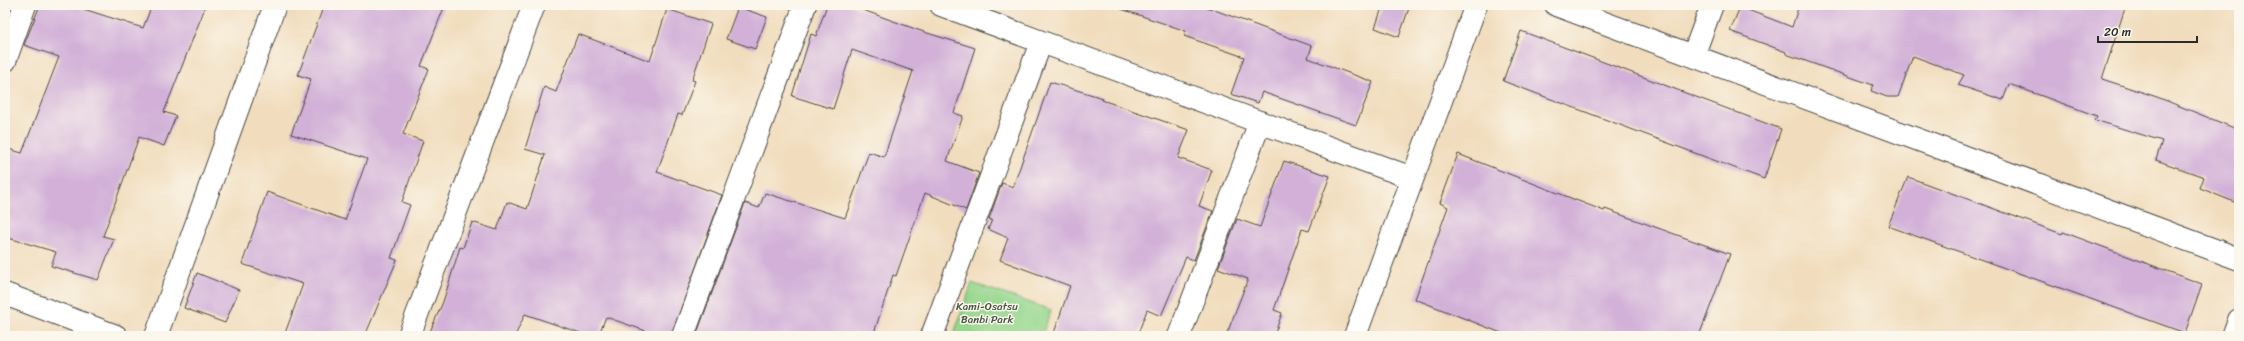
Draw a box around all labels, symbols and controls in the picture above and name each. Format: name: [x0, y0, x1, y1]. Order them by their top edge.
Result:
scale bar: [2098, 18, 2197, 44]
text: 20 m: [2104, 21, 2131, 43]
park label: Kami-Osatsu Banbi Park: [956, 297, 1018, 329]

